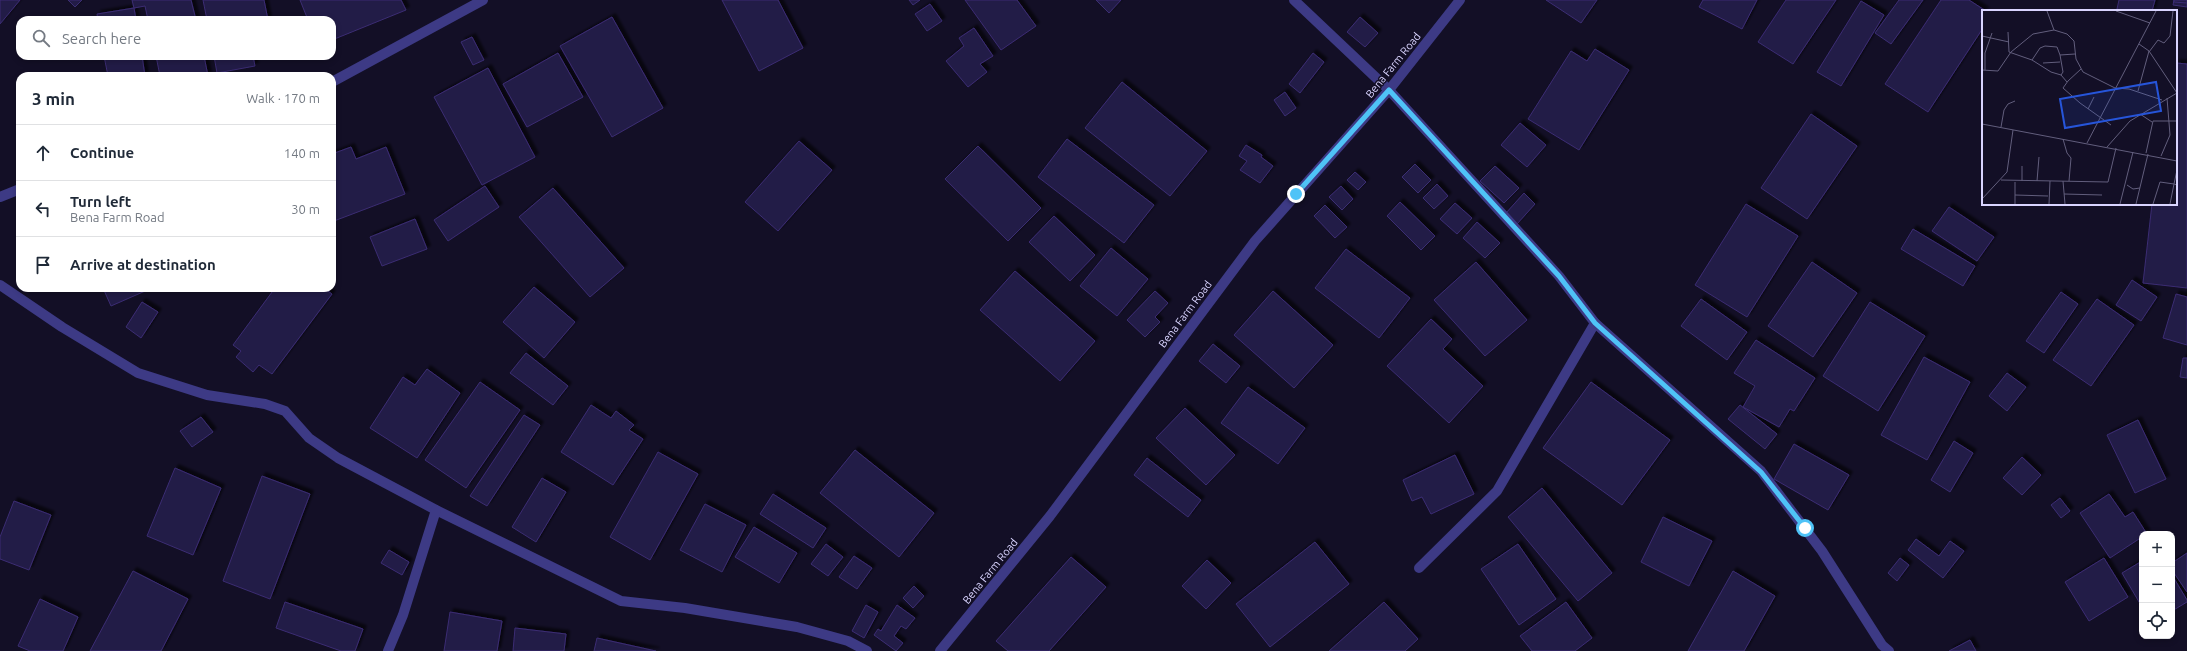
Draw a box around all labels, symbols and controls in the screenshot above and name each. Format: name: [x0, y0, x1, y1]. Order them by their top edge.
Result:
inset map: [1982, 10, 2177, 205]
search box: [16, 16, 336, 60]
icon: search: [30, 27, 52, 49]
text: Search here: [62, 30, 141, 47]
street label: Bena Farm Road: [1363, 30, 1423, 100]
text: 3 min: [32, 89, 75, 108]
text: Walk · 170 m: [246, 91, 320, 105]
icon: ahead: [32, 142, 54, 164]
text: Continue: [70, 144, 134, 161]
text: 140 m: [284, 146, 320, 160]
route end: [1287, 185, 1305, 203]
text: Turn left: [70, 193, 131, 210]
icon: left: [32, 198, 54, 220]
text: 30 m: [291, 202, 320, 216]
text: Bena Farm Road: [70, 210, 165, 224]
icon: arrive: [32, 254, 54, 276]
text: Arrive at destination: [70, 256, 216, 273]
street label: Bena Farm Road: [1156, 278, 1214, 350]
route start: [1796, 519, 1814, 537]
map controls: [2139, 531, 2175, 639]
button: +: [2139, 531, 2175, 567]
street label: Bena Farm Road: [960, 536, 1020, 606]
button: −: [2139, 567, 2175, 603]
button: locate: [2139, 603, 2175, 639]

